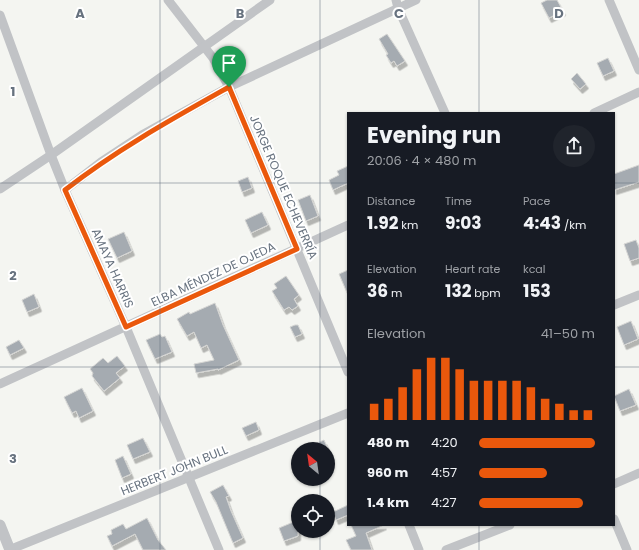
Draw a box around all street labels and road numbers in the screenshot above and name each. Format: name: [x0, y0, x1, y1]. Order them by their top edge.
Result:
street label: JORGE ROQUE ECHEVERRÍA: [246, 112, 322, 262]
street label: AMAYA HARRIS: [88, 225, 138, 311]
street label: ELBA MÉNDEZ DE OJEDA: [148, 238, 278, 310]
street label: HERBERT JOHN BULL: [118, 441, 230, 499]

